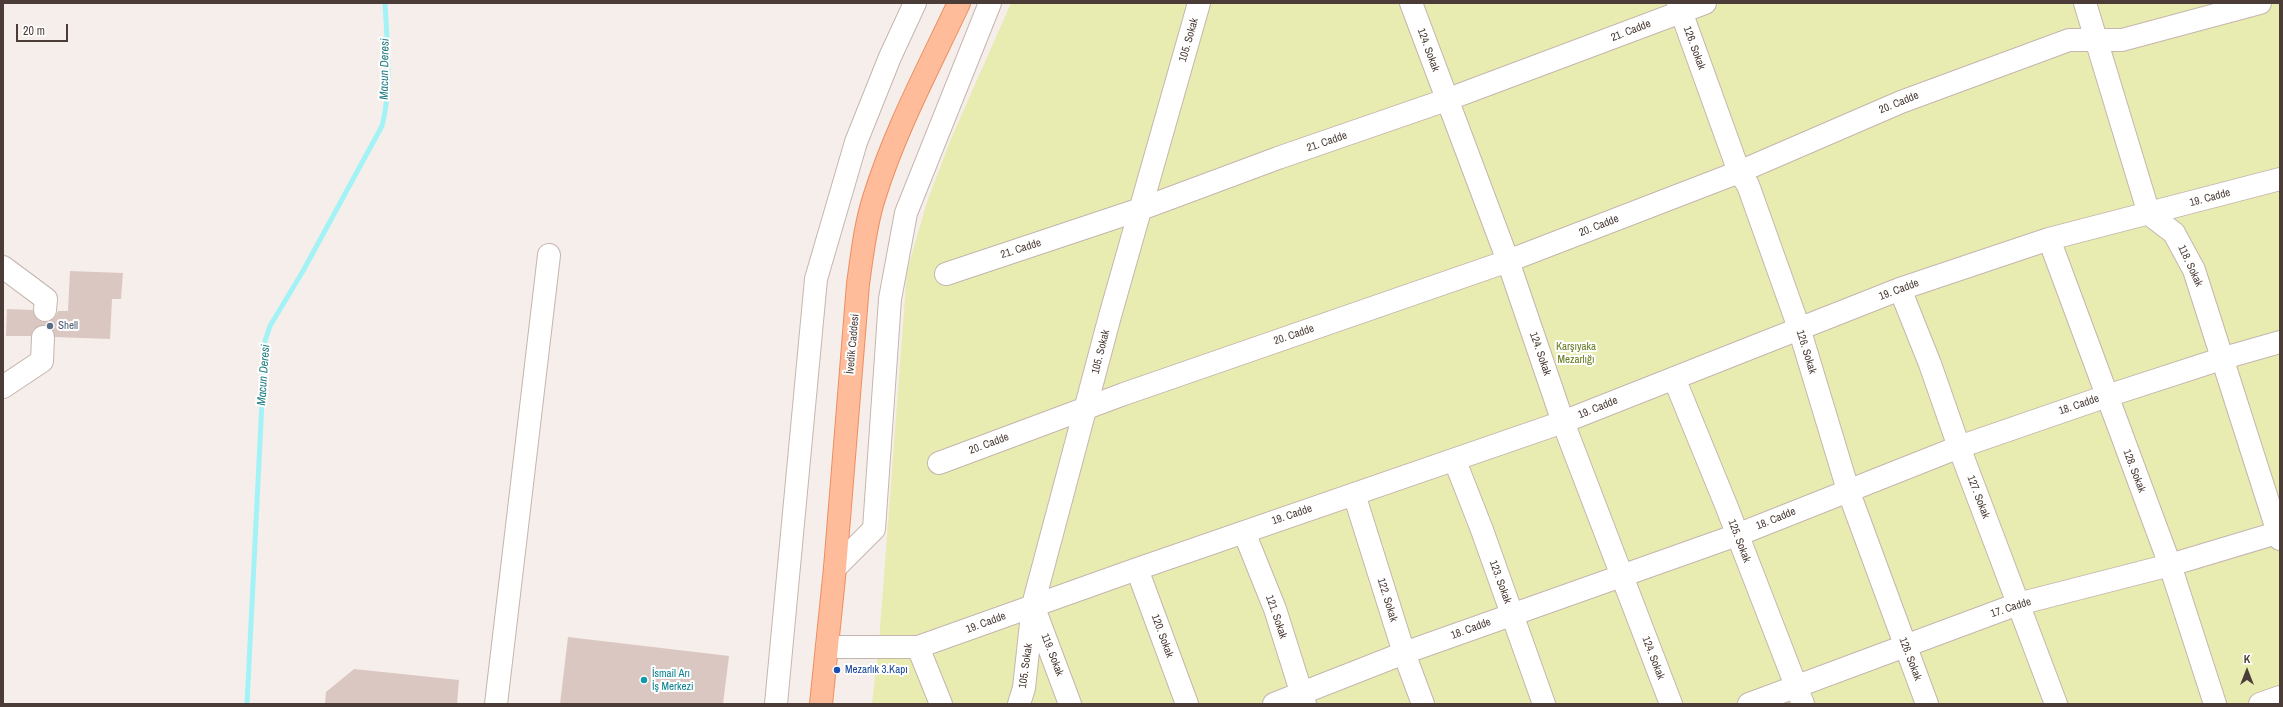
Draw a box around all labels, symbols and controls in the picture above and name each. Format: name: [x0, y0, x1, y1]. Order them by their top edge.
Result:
scale bar: [18, 16, 70, 42]
street label: 105. Sokak: [1176, 16, 1202, 64]
street label: 21. Cadde: [1609, 17, 1653, 45]
text: 20 m: [23, 23, 45, 39]
street label: 126. Sokak: [1680, 25, 1708, 71]
street label: 124. Sokak: [1414, 27, 1442, 73]
water label: Macun Deresi: [377, 38, 393, 100]
street label: 20. Cadde: [1877, 89, 1921, 117]
street label: 21. Cadde: [1305, 129, 1349, 155]
street label: 19. Cadde: [2188, 186, 2232, 210]
street label: 20. Cadde: [1577, 212, 1621, 240]
street label: 21. Cadde: [999, 236, 1043, 262]
street label: 118. Sokak: [2175, 243, 2205, 289]
street label: 19. Cadde: [1877, 277, 1921, 303]
street label: İvedik Caddesi: [844, 313, 862, 375]
place label: Shell: [58, 319, 78, 333]
marker: Shell: [45, 321, 55, 331]
street label: 20. Cadde: [1272, 322, 1316, 348]
street label: 126. Sokak: [1793, 328, 1819, 376]
street label: 105. Sokak: [1089, 329, 1113, 375]
street label: 124. Sokak: [1526, 331, 1554, 377]
park label: Karşıyaka Mezarlığı: [1556, 340, 1596, 366]
water label: Macun Deresi: [255, 344, 273, 406]
street label: 18. Cadde: [2057, 392, 2101, 418]
street label: 19. Cadde: [1576, 394, 1620, 422]
street label: 20. Cadde: [967, 431, 1011, 457]
street label: 128. Sokak: [2120, 448, 2148, 494]
street label: 127. Sokak: [1964, 474, 1992, 520]
street label: 19. Cadde: [1270, 502, 1314, 528]
street label: 18. Cadde: [1754, 505, 1798, 533]
street label: 125. Sokak: [1725, 518, 1753, 564]
street label: 123. Sokak: [1486, 559, 1514, 605]
street label: 122. Sokak: [1374, 576, 1400, 624]
street label: 121. Sokak: [1262, 594, 1290, 640]
street label: 17. Cadde: [1989, 595, 2033, 621]
street label: 19. Cadde: [964, 610, 1008, 636]
street label: 120. Sokak: [1148, 613, 1176, 659]
street label: 18. Cadde: [1449, 616, 1493, 642]
street label: 119. Sokak: [1038, 632, 1066, 678]
street label: 124. Sokak: [1639, 635, 1667, 681]
street label: 126. Sokak: [1896, 636, 1924, 682]
street label: 105. Sokak: [1016, 643, 1036, 689]
north arrow: [2227, 651, 2267, 691]
text: K: [2244, 652, 2250, 666]
place label: Mezarlık 3.Kapı: [845, 663, 908, 677]
marker: Mezarlık 3.Kapı: [832, 665, 842, 675]
place label: İsmail Arı İş Merkezi: [652, 667, 694, 693]
marker: İsmail Arı İş Merkezi: [639, 675, 649, 685]

